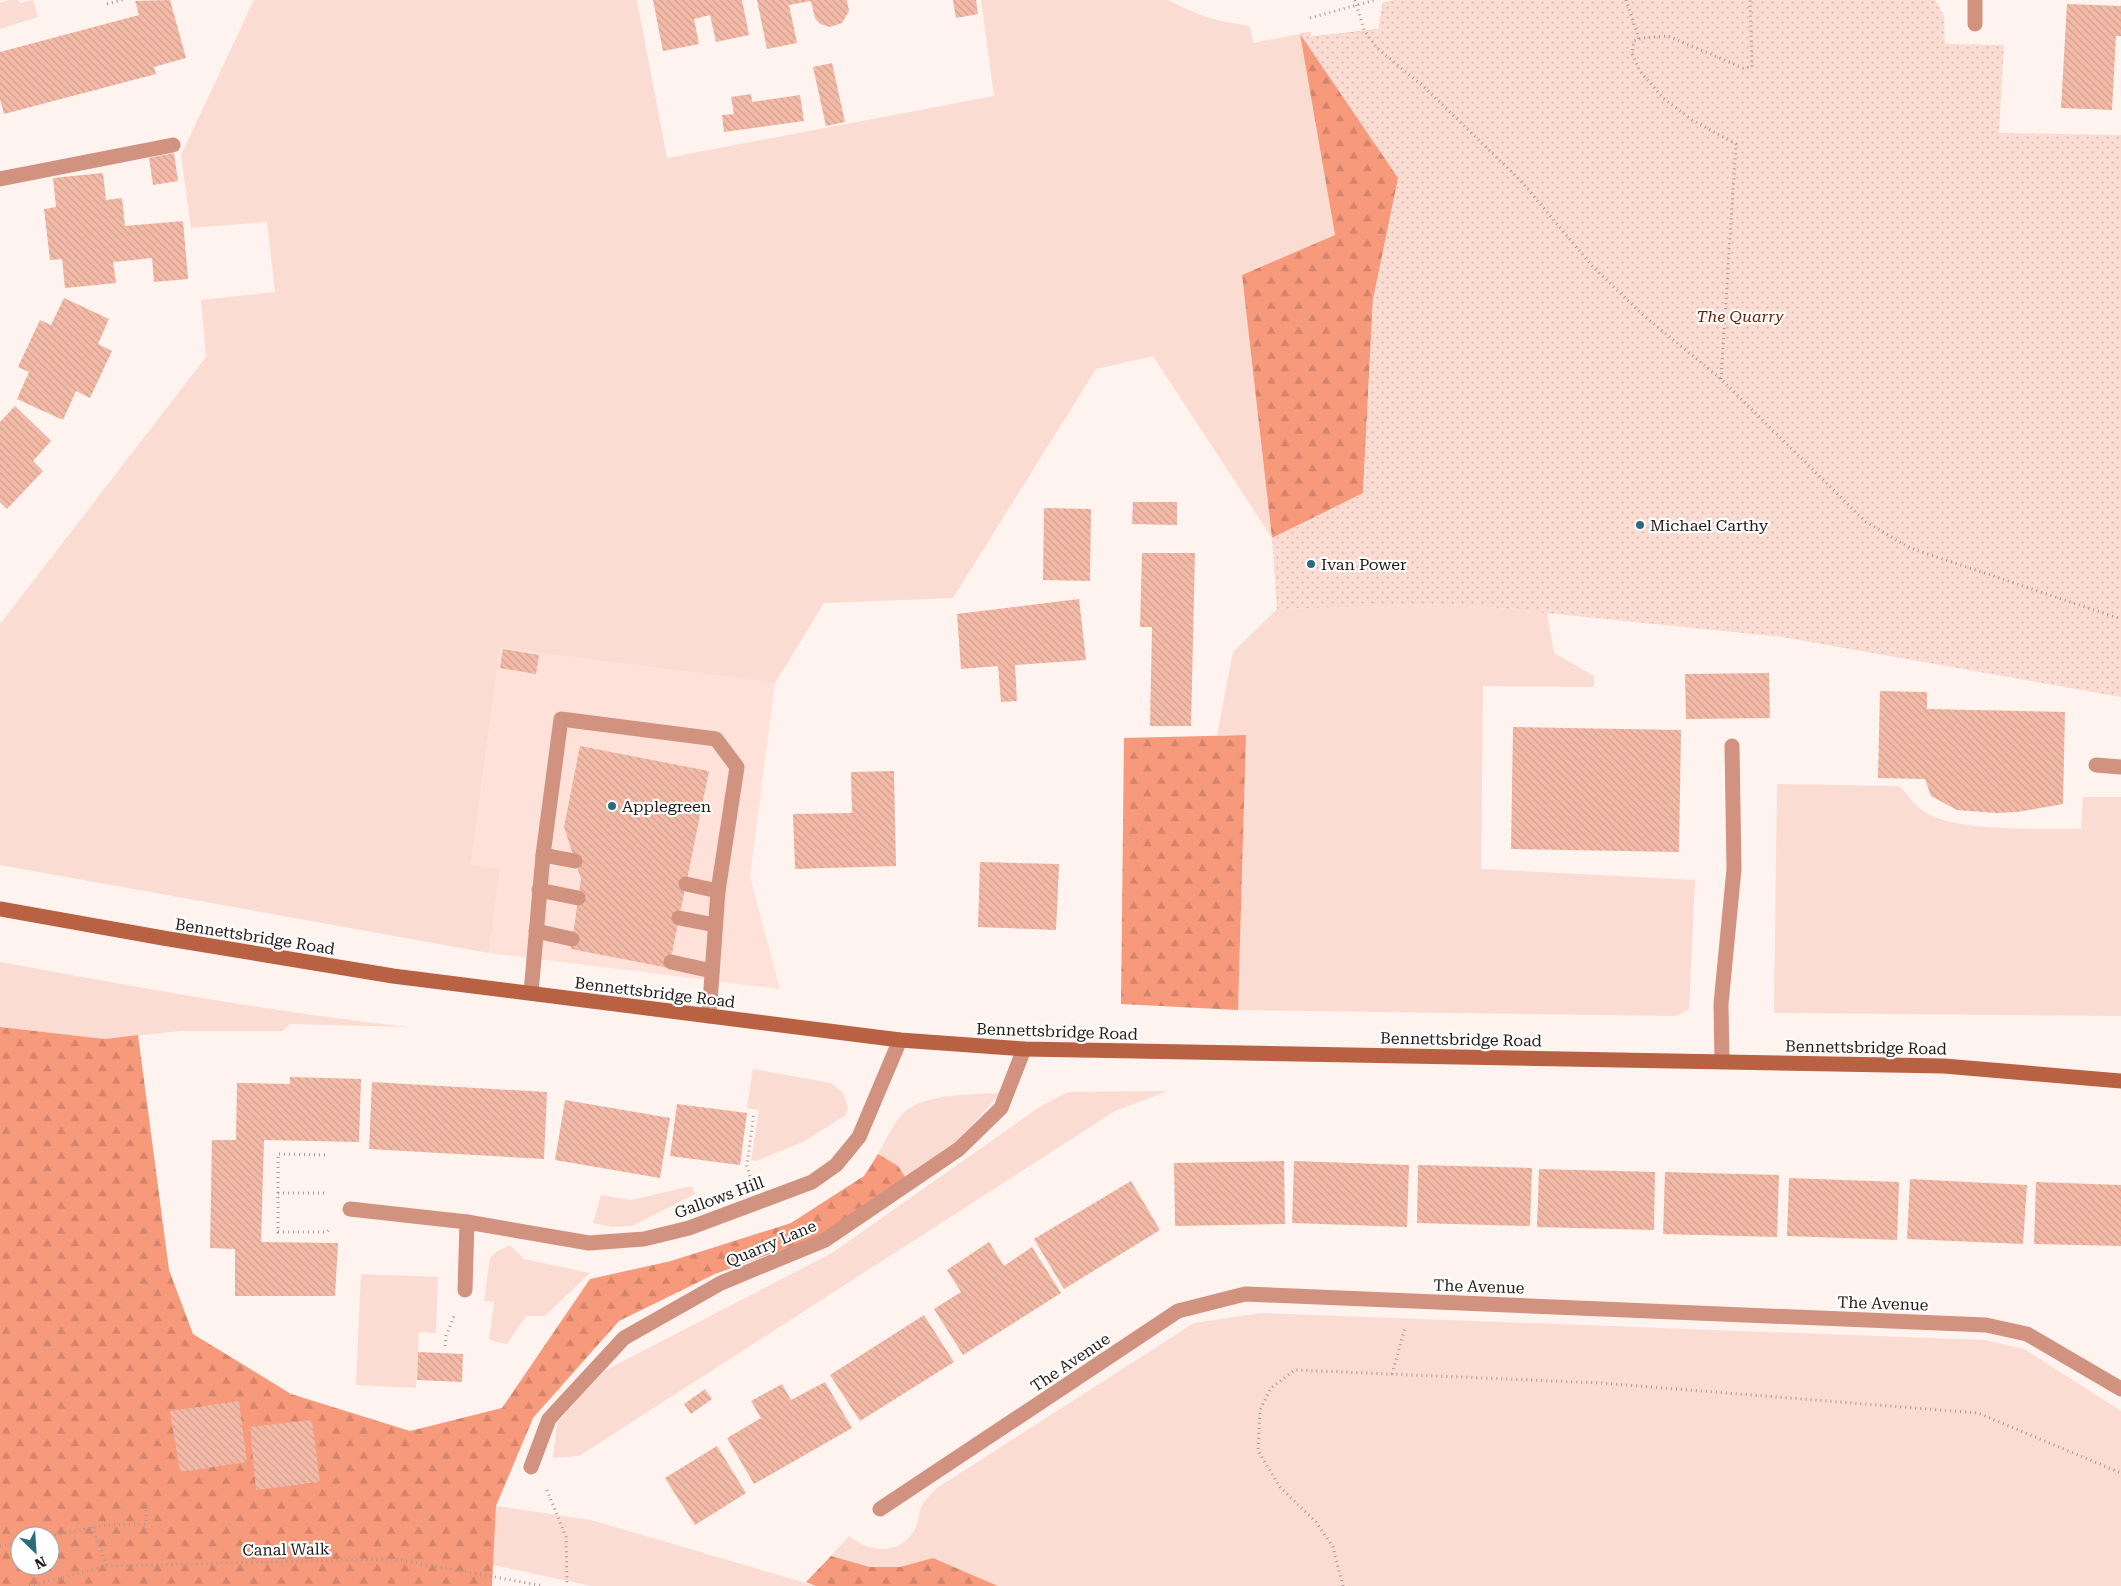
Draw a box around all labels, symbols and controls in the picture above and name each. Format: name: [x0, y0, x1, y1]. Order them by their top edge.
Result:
park label: The Quarry: [1697, 307, 1784, 326]
place label: Michael Carthy: [1650, 516, 1769, 535]
marker: Michael Carthy: [1634, 519, 1646, 531]
place label: Ivan Power: [1321, 555, 1407, 574]
marker: Ivan Power: [1305, 558, 1317, 570]
place label: Applegreen: [622, 797, 711, 816]
marker: Applegreen: [606, 800, 618, 812]
street label: Bennettsbridge Road: [174, 914, 336, 959]
street label: Bennettsbridge Road: [573, 973, 736, 1012]
street label: Bennettsbridge Road: [976, 1019, 1138, 1044]
street label: Bennettsbridge Road: [1380, 1029, 1542, 1050]
street label: Bennettsbridge Road: [1785, 1037, 1947, 1058]
street label: Gallows Hill: [672, 1172, 767, 1222]
street label: Quarry Lane: [723, 1216, 819, 1271]
street label: The Avenue: [1433, 1275, 1525, 1298]
street label: The Avenue: [1837, 1292, 1929, 1315]
street label: The Avenue: [1027, 1329, 1114, 1396]
north arrow: [10, 1526, 60, 1576]
street label: Canal Walk: [242, 1539, 330, 1560]
text: N: [32, 1553, 49, 1572]

